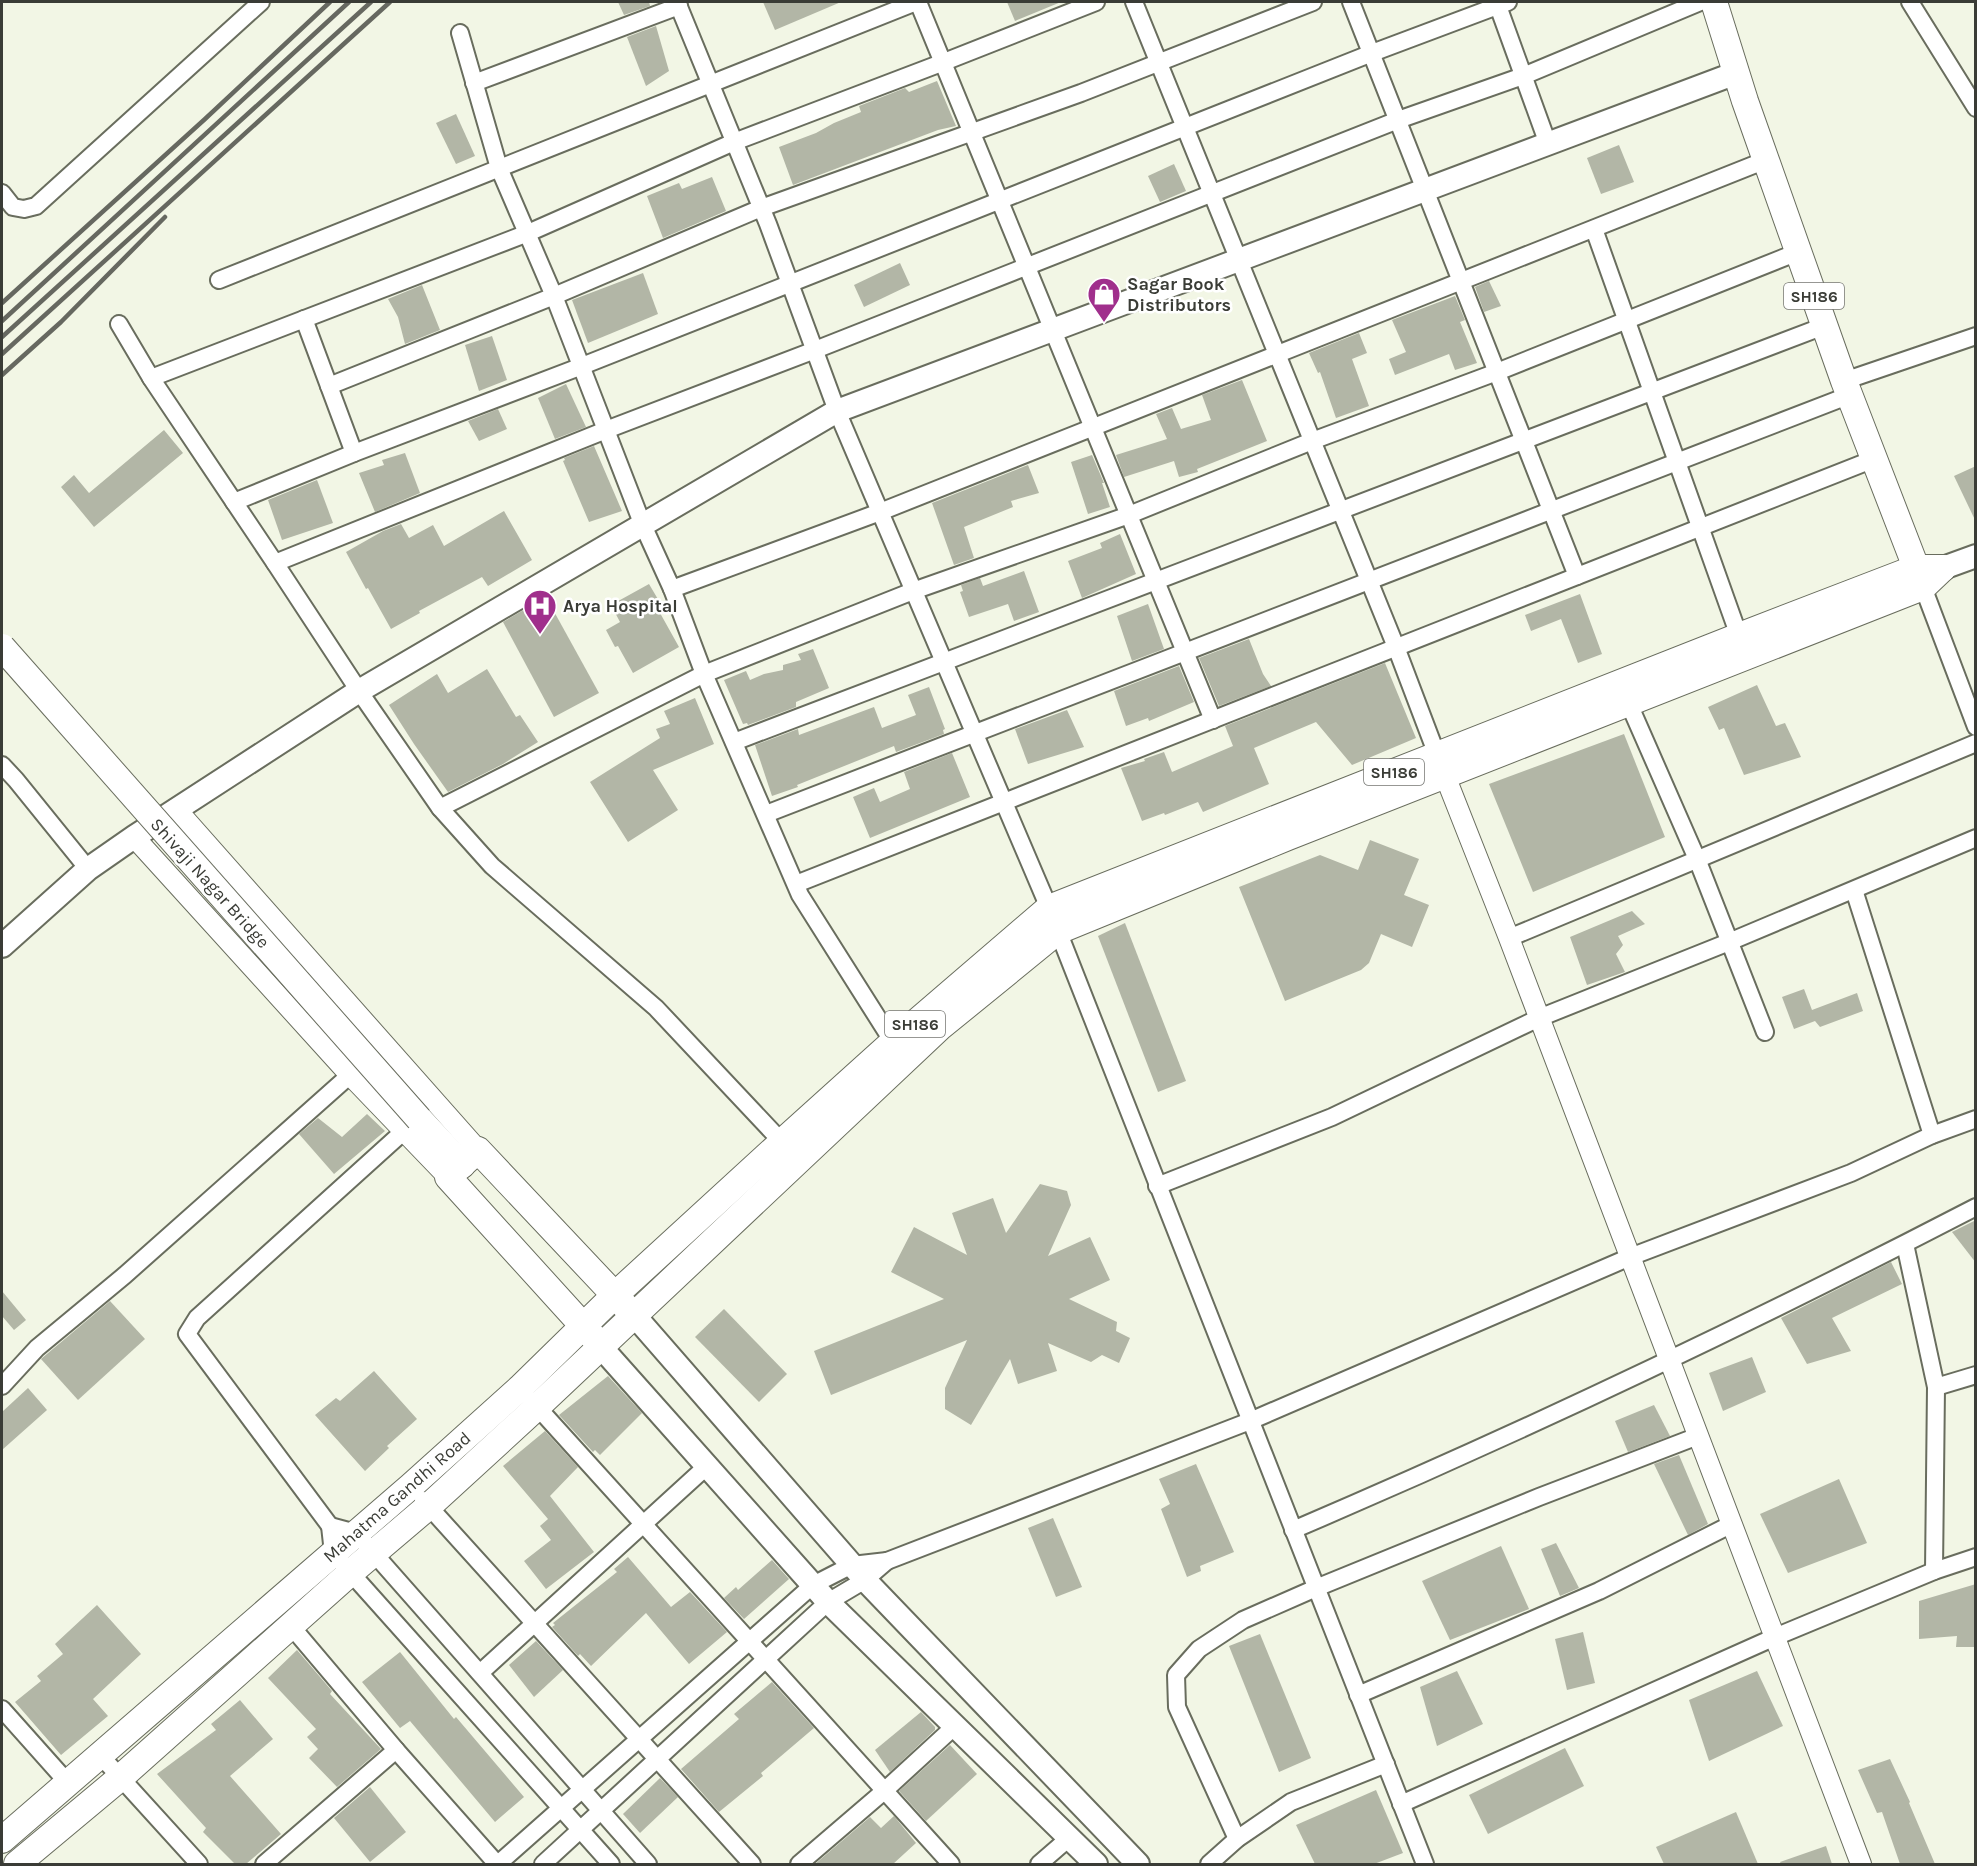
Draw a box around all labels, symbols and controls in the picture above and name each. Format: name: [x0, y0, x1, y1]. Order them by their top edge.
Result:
place label: Sagar Book Distributors: [1127, 273, 1231, 316]
shop icon: Sagar Book Distributors: [1086, 276, 1122, 323]
road number: SH186: [1784, 283, 1844, 309]
hospital icon: Arya Hospital: [522, 588, 558, 635]
place label: Arya Hospital: [563, 595, 678, 617]
road number: SH186: [1364, 759, 1424, 785]
street label: Shivaji Nagar Bridge: [146, 813, 274, 953]
road number: SH186: [885, 1011, 945, 1037]
street label: Mahatma Gandhi Road: [319, 1427, 475, 1567]

